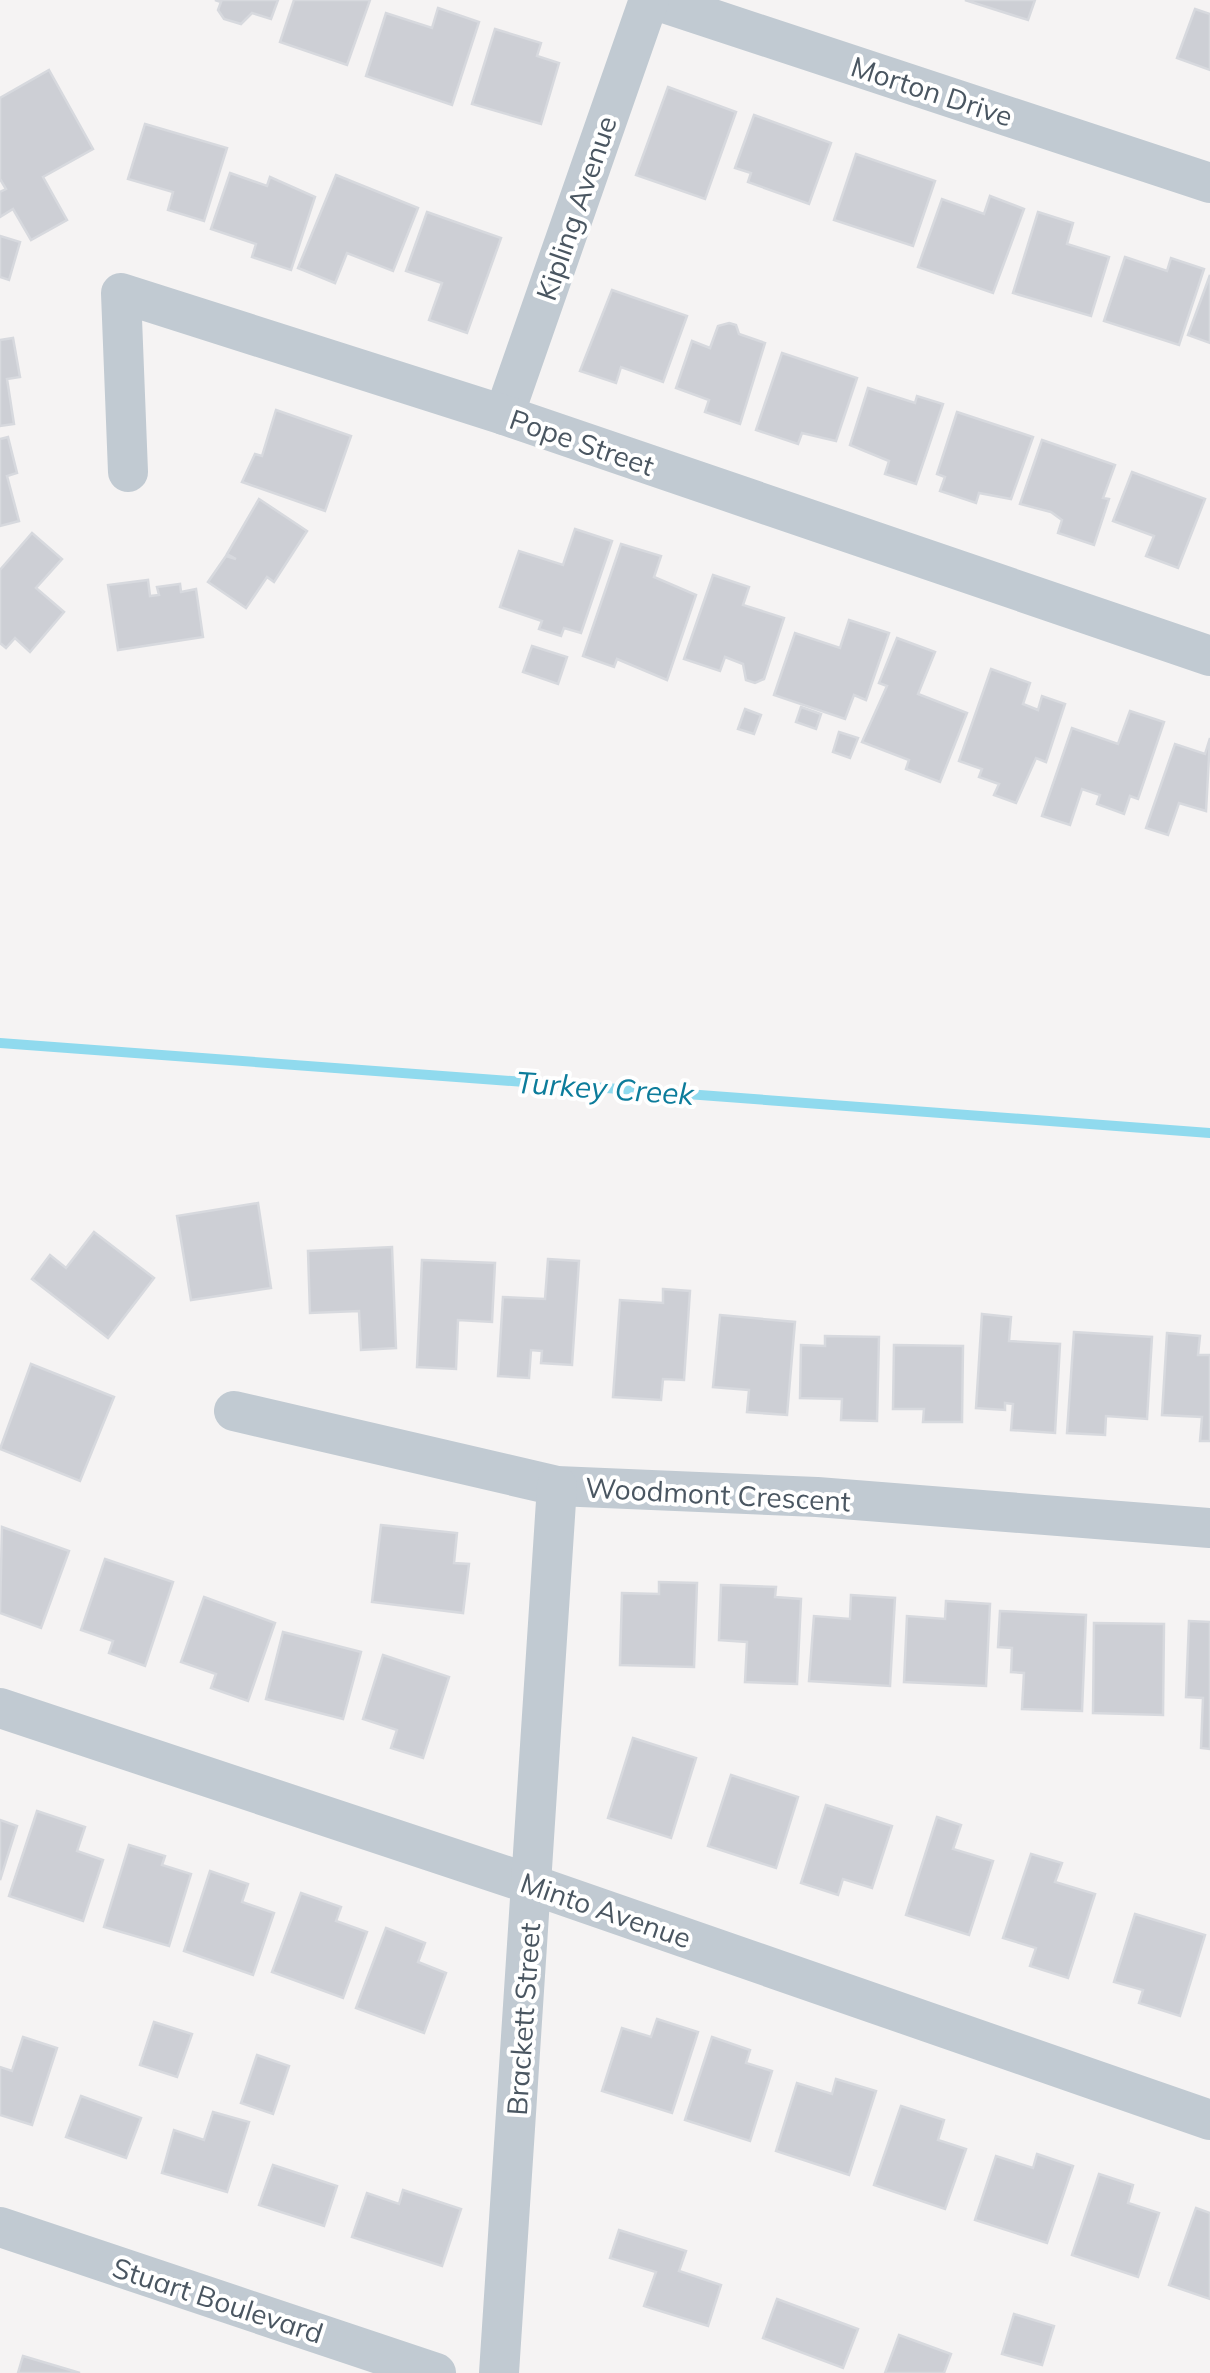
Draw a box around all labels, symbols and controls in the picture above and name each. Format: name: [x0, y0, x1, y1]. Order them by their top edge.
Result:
street label: Morton Drive: [847, 48, 1017, 134]
street label: Kipling Avenue: [528, 111, 624, 305]
street label: Pope Street: [505, 401, 659, 483]
water label: Turkey Creek: [515, 1063, 697, 1113]
street label: Woodmont Crescent: [584, 1470, 852, 1518]
street label: Minto Avenue: [516, 1865, 696, 1955]
street label: Brackett Street: [499, 1921, 547, 2116]
street label: Stuart Boulevard: [108, 2249, 328, 2351]

